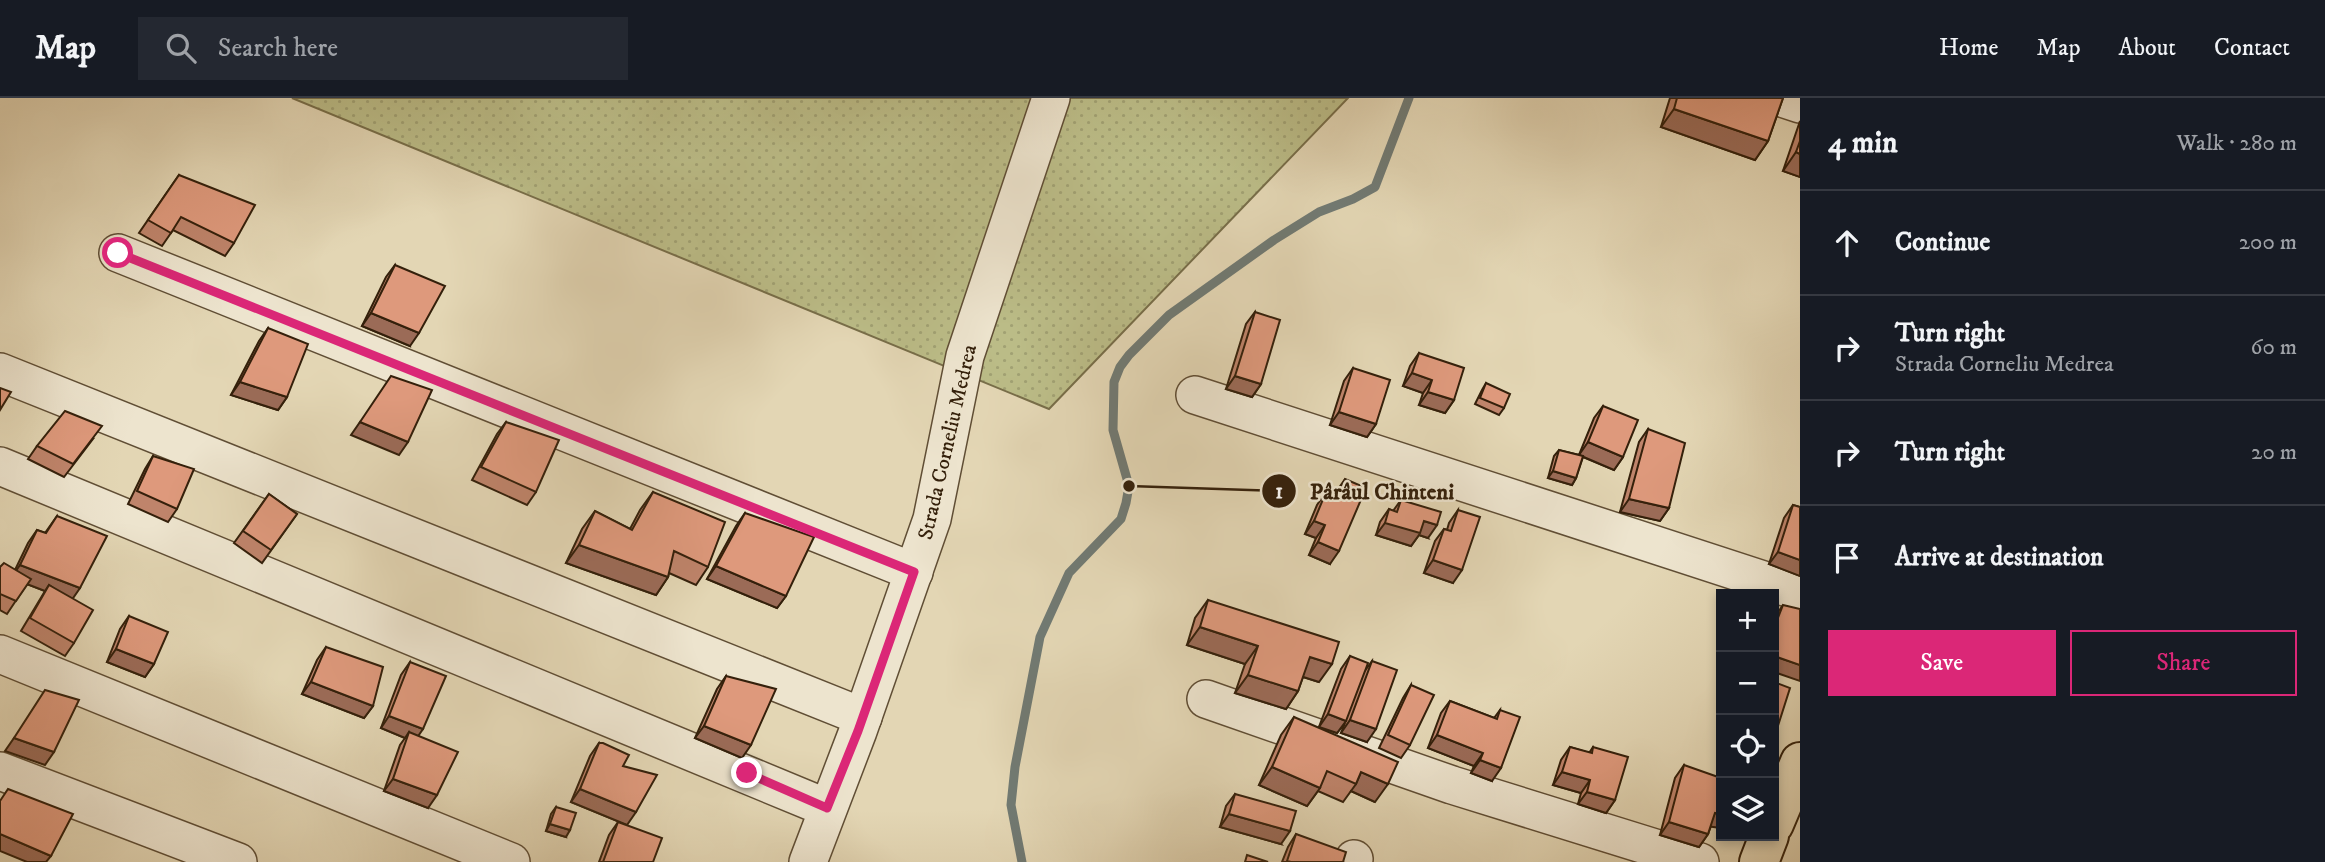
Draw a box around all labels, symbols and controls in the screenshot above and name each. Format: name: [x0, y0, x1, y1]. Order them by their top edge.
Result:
search box: [138, 17, 628, 80]
text: Map: [35, 28, 96, 69]
icon: search: [162, 29, 200, 67]
text: Search here: [218, 32, 338, 65]
text: Home: [1939, 33, 1998, 63]
text: Map: [2036, 33, 2081, 63]
text: About: [2119, 33, 2176, 63]
text: Contact: [2214, 33, 2290, 63]
text: 4 min: [1828, 125, 1898, 162]
text: Walk · 280 m: [2176, 129, 2297, 158]
icon: ahead: [1828, 224, 1866, 262]
text: Continue: [1895, 226, 1990, 259]
text: 200 m: [2239, 228, 2297, 257]
route start: [102, 237, 133, 268]
text: Turn right: [1895, 317, 2005, 350]
icon: right: [1828, 329, 1866, 367]
text: 60 m: [2250, 333, 2297, 362]
street label: Strada Corneliu Medrea: [913, 342, 983, 542]
text: Strada Corneliu Medrea: [1895, 350, 2114, 379]
icon: right: [1828, 434, 1866, 472]
text: Turn right: [1895, 436, 2005, 469]
text: 20 m: [2251, 438, 2297, 467]
callout: Pârâul Chinteni: [1261, 469, 1469, 513]
text: Pârâul Chinteni: [1310, 478, 1454, 507]
text: 1: [1275, 479, 1283, 505]
icon: arrive: [1828, 539, 1866, 577]
text: Arrive at destination: [1895, 541, 2104, 574]
map controls: [1716, 589, 1779, 841]
button: +: [1716, 589, 1779, 652]
button: Save: [1828, 630, 2056, 696]
button: Share: [2070, 630, 2297, 696]
button: −: [1716, 652, 1779, 715]
button: locate: [1716, 715, 1779, 778]
route end: [731, 757, 762, 788]
button: layers: [1716, 778, 1779, 841]

